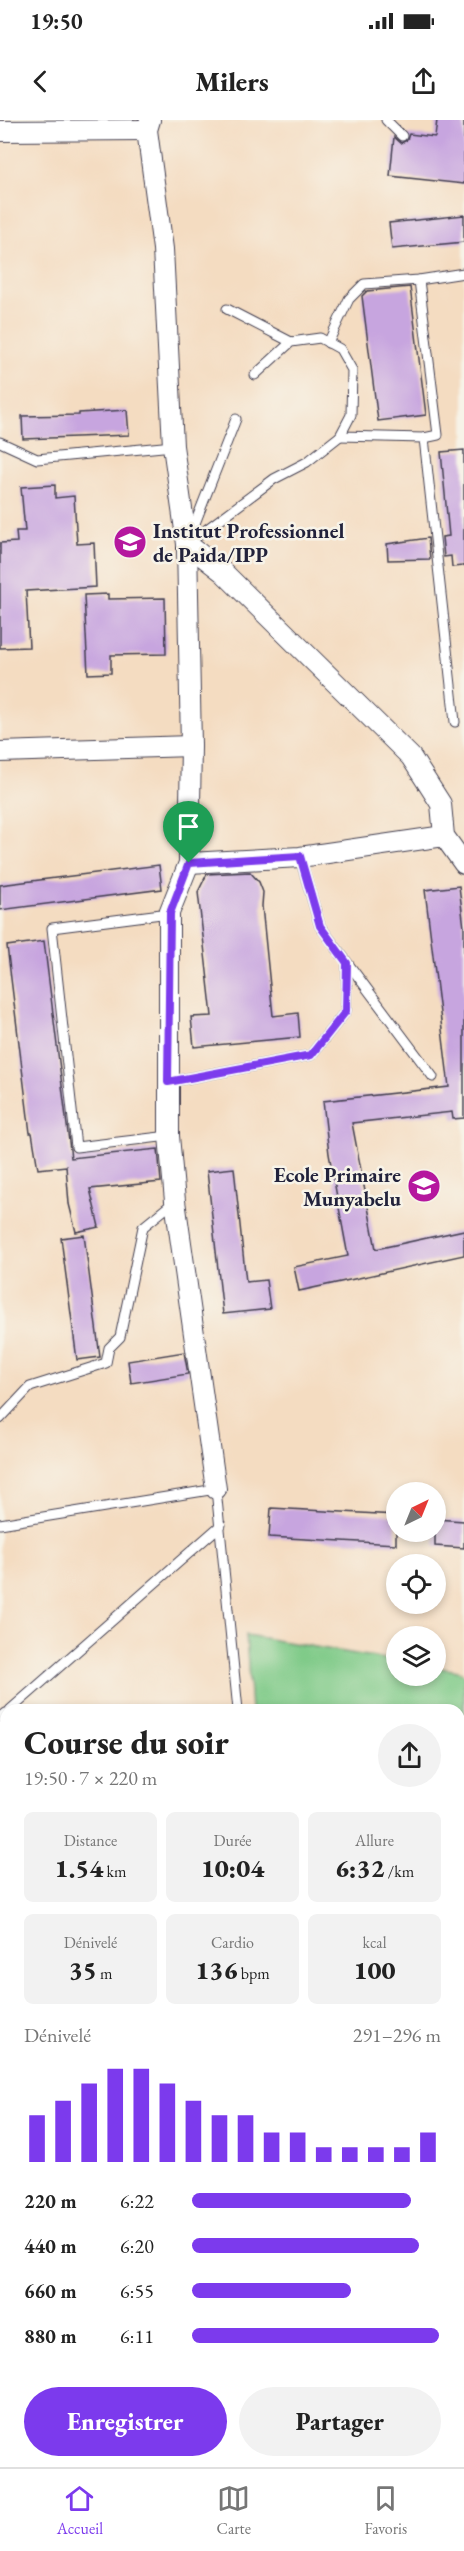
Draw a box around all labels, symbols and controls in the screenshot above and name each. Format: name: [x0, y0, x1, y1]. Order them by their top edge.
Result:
text: 19:50: [30, 7, 83, 36]
text: Milers: [195, 64, 269, 99]
icon: back: [24, 65, 57, 98]
icon: share: [407, 65, 440, 98]
place label: Institut Professionnel de Paida/IPP: [153, 517, 344, 568]
school or university icon: Institut Professionnel de Paida/IPP: [112, 524, 148, 560]
pin: [163, 801, 214, 863]
icon: arrive: [172, 810, 205, 843]
place label: Ecole Primaire Munyabelu: [274, 1161, 401, 1212]
school or university icon: Ecole Primaire Munyabelu: [406, 1168, 442, 1204]
north arrow: [386, 1482, 446, 1542]
map controls: [386, 1482, 446, 1686]
button: locate: [386, 1554, 446, 1614]
button: layers: [386, 1626, 446, 1686]
text: Course du soir: [24, 1721, 229, 1764]
button: share: [378, 1724, 441, 1787]
text: 19:50 · 7 × 220 m: [24, 1765, 157, 1791]
text: Distance: [64, 1830, 117, 1851]
text: Durée: [213, 1830, 252, 1851]
text: Allure: [355, 1830, 394, 1851]
text: 1.54: [55, 1851, 103, 1885]
text: 10:04: [201, 1851, 264, 1885]
text: 6:32: [335, 1851, 385, 1885]
text: km: [103, 1861, 126, 1882]
text: /km: [385, 1861, 414, 1882]
text: Dénivelé: [64, 1932, 117, 1953]
text: Cardio: [211, 1932, 254, 1953]
text: kcal: [362, 1932, 387, 1953]
text: 35: [69, 1953, 97, 1987]
text: 136: [195, 1953, 237, 1987]
text: 100: [353, 1953, 396, 1987]
text: m: [97, 1963, 112, 1984]
text: bpm: [237, 1963, 270, 1984]
text: Dénivelé: [24, 2022, 91, 2048]
text: 291–296 m: [353, 2022, 441, 2048]
text: 220 m: [24, 2188, 77, 2214]
text: 6:22: [120, 2188, 154, 2214]
text: 440 m: [24, 2233, 77, 2259]
text: 6:20: [120, 2233, 154, 2259]
text: 660 m: [24, 2278, 77, 2304]
text: 6:55: [120, 2278, 154, 2304]
text: 880 m: [24, 2323, 77, 2349]
text: 6:11: [120, 2323, 154, 2349]
button: Enregistrer: [24, 2387, 227, 2456]
button: Partager: [239, 2387, 441, 2456]
tab: Accueil: [57, 2482, 103, 2539]
tab: Carte: [217, 2482, 251, 2539]
tab: Favoris: [364, 2482, 407, 2539]

